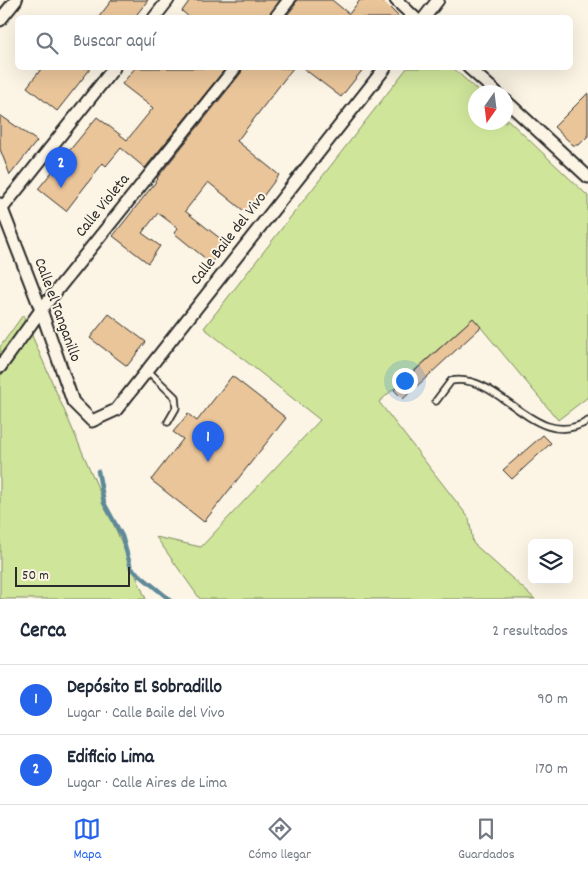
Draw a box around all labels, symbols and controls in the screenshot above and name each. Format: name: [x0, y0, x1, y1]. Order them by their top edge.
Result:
search box: [15, 15, 573, 70]
icon: search: [33, 29, 61, 57]
text: Buscar aquí: [73, 29, 155, 56]
north arrow: [468, 85, 513, 130]
pin: 2: [45, 147, 77, 188]
street label: Calle Violeta: [70, 169, 136, 243]
street label: Calle Baile del Vivo: [185, 188, 273, 290]
street label: Calle el Tanganillo: [28, 255, 86, 365]
your location: [392, 368, 418, 394]
pin: 1: [192, 421, 224, 462]
map controls: [528, 539, 573, 584]
button: layers: [528, 539, 573, 584]
scale bar: [15, 564, 130, 587]
text: 50 m: [22, 566, 49, 586]
text: Cerca: [20, 617, 66, 647]
text: 2 resultados: [492, 620, 568, 643]
text: Depósito El Sobradillo: [67, 675, 222, 702]
text: 1: [34, 688, 38, 711]
text: 90 m: [537, 688, 568, 711]
text: Lugar · Calle Baile del Vivo: [67, 702, 225, 725]
text: Edificio Lima: [67, 745, 154, 772]
text: 2: [33, 758, 40, 781]
text: 170 m: [535, 758, 568, 781]
text: Lugar · Calle Aires de Lima: [67, 772, 227, 795]
tab: Mapa: [73, 815, 101, 865]
tab: Cómo llegar: [248, 815, 311, 865]
tab: Guardados: [458, 815, 515, 865]

